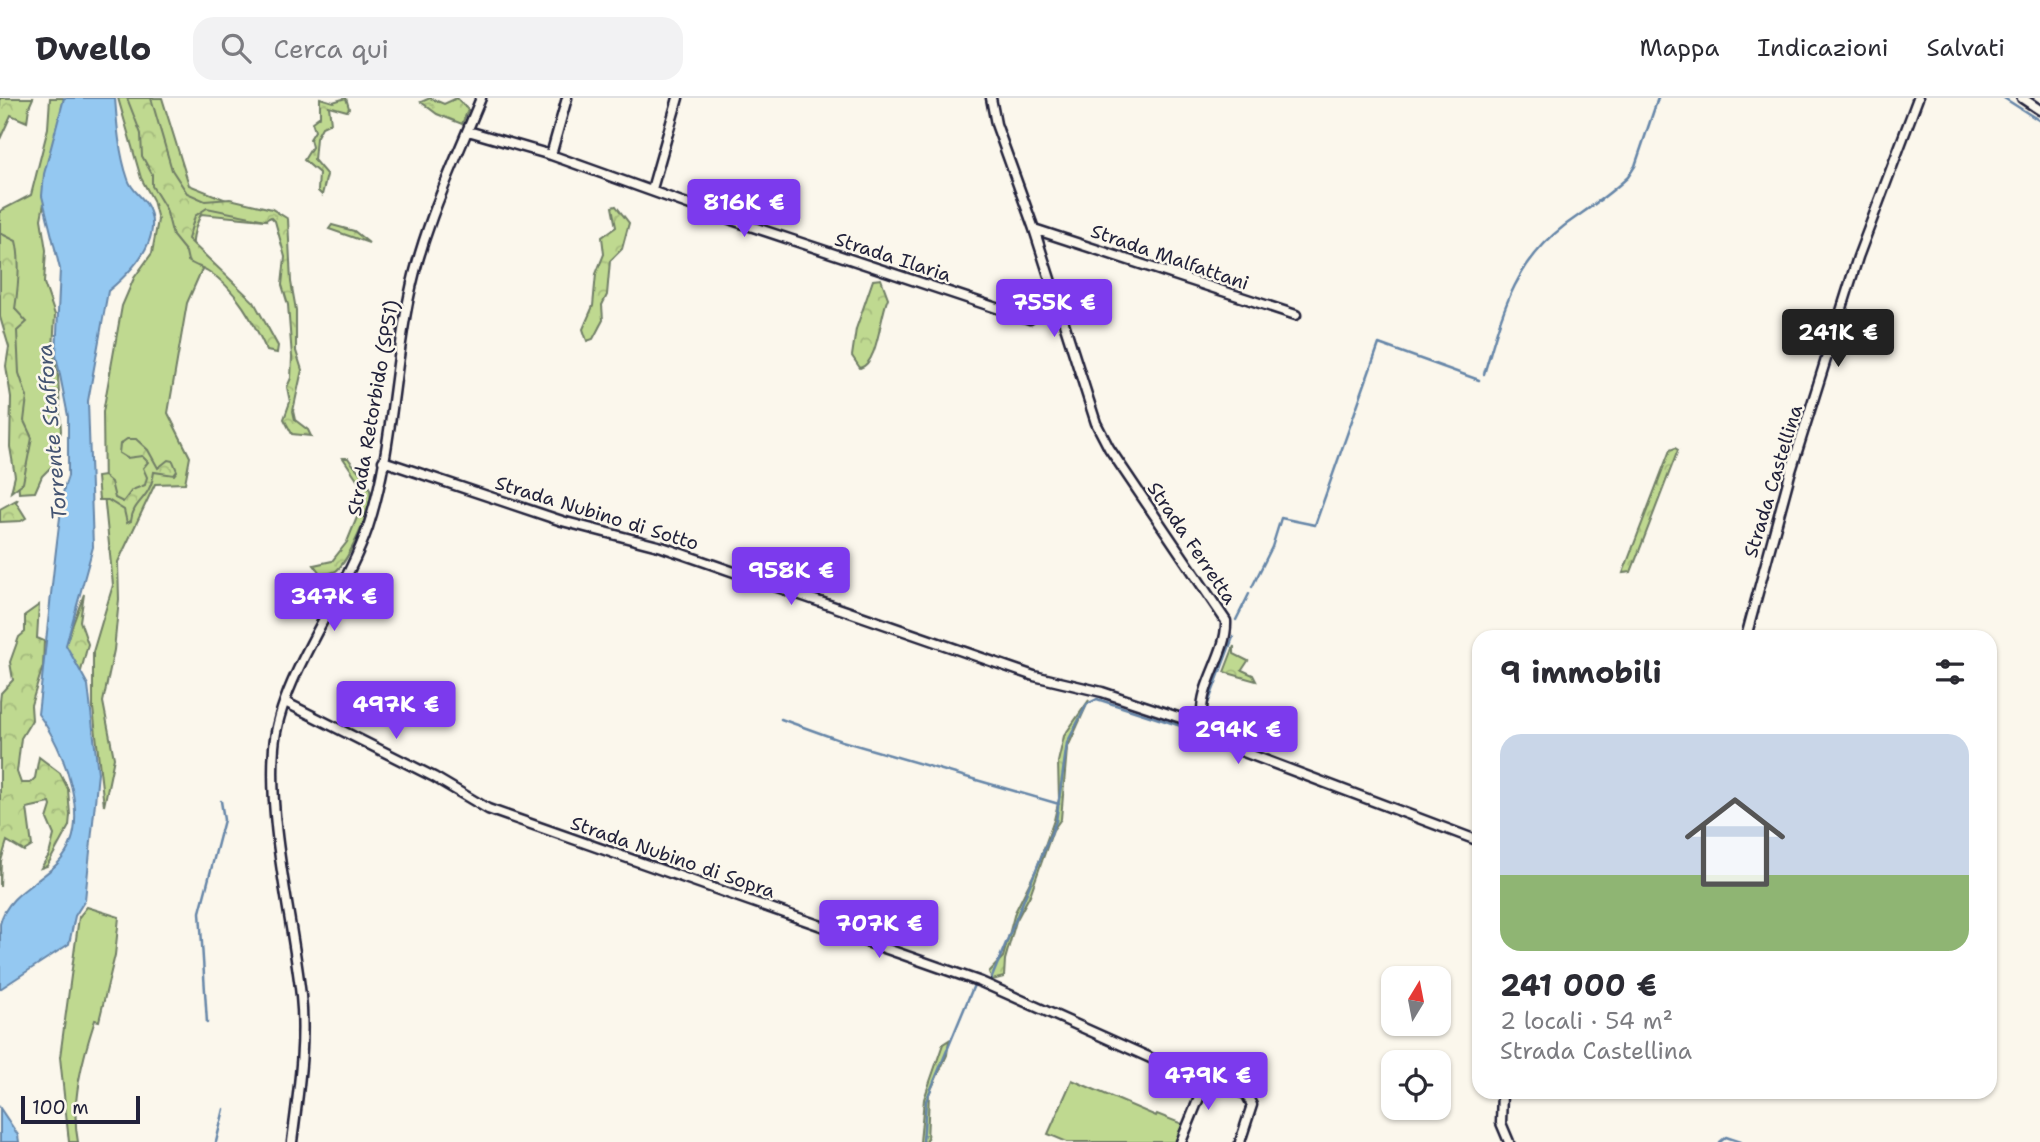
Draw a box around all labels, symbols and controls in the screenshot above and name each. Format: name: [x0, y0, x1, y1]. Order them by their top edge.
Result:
search box: [193, 17, 683, 80]
text: Dwello: [35, 26, 151, 71]
icon: search: [217, 29, 255, 67]
text: Cerca qui: [273, 31, 389, 66]
text: Mappa: [1639, 32, 1719, 64]
text: Indicazioni: [1757, 32, 1889, 64]
text: Salvati: [1927, 32, 2005, 64]
pin: 816K €: [687, 180, 801, 239]
text: 816K €: [703, 187, 785, 217]
street label: Strada Malfattani: [1088, 218, 1252, 296]
street label: Strada Ilaria: [832, 226, 955, 288]
pin: 755K €: [997, 280, 1111, 339]
text: 755K €: [1012, 287, 1096, 317]
street label: Strada Retorbido (SP51): [342, 298, 404, 518]
pin: 241K €: [1781, 310, 1895, 369]
text: 241K €: [1798, 317, 1878, 347]
water label: Torrente Staffora: [30, 343, 74, 521]
street label: Strada Castellina: [1738, 401, 1808, 560]
street label: Strada Nubino di Sotto: [492, 470, 702, 556]
street label: Strada Ferretta: [1142, 477, 1242, 609]
pin: 958K €: [734, 547, 848, 607]
text: 958K €: [748, 555, 834, 585]
pin: 347K €: [277, 574, 391, 633]
text: 347K €: [291, 581, 377, 611]
text: 9 immobili: [1500, 652, 1662, 693]
icon: filters: [1931, 653, 1969, 691]
pin: 497K €: [339, 682, 453, 741]
text: 497K €: [353, 689, 439, 719]
pin: 294K €: [1181, 706, 1295, 766]
text: 294K €: [1195, 714, 1281, 744]
icon: home: [1672, 779, 1798, 905]
street label: Strada Nubino di Sopra: [567, 810, 779, 904]
pin: 707K €: [822, 900, 936, 960]
text: 707K €: [835, 908, 923, 938]
text: 241 000 €: [1500, 965, 1657, 1006]
north arrow: [1381, 966, 1451, 1036]
map controls: [1381, 966, 1451, 1120]
text: 2 locali · 54 m²: [1500, 1006, 1673, 1036]
text: Strada Castellina: [1500, 1036, 1692, 1066]
button: locate: [1381, 1050, 1451, 1120]
pin: 479K €: [1151, 1052, 1265, 1112]
text: 479K €: [1165, 1060, 1251, 1090]
scale bar: [21, 1093, 140, 1125]
text: 100 m: [32, 1095, 89, 1120]

